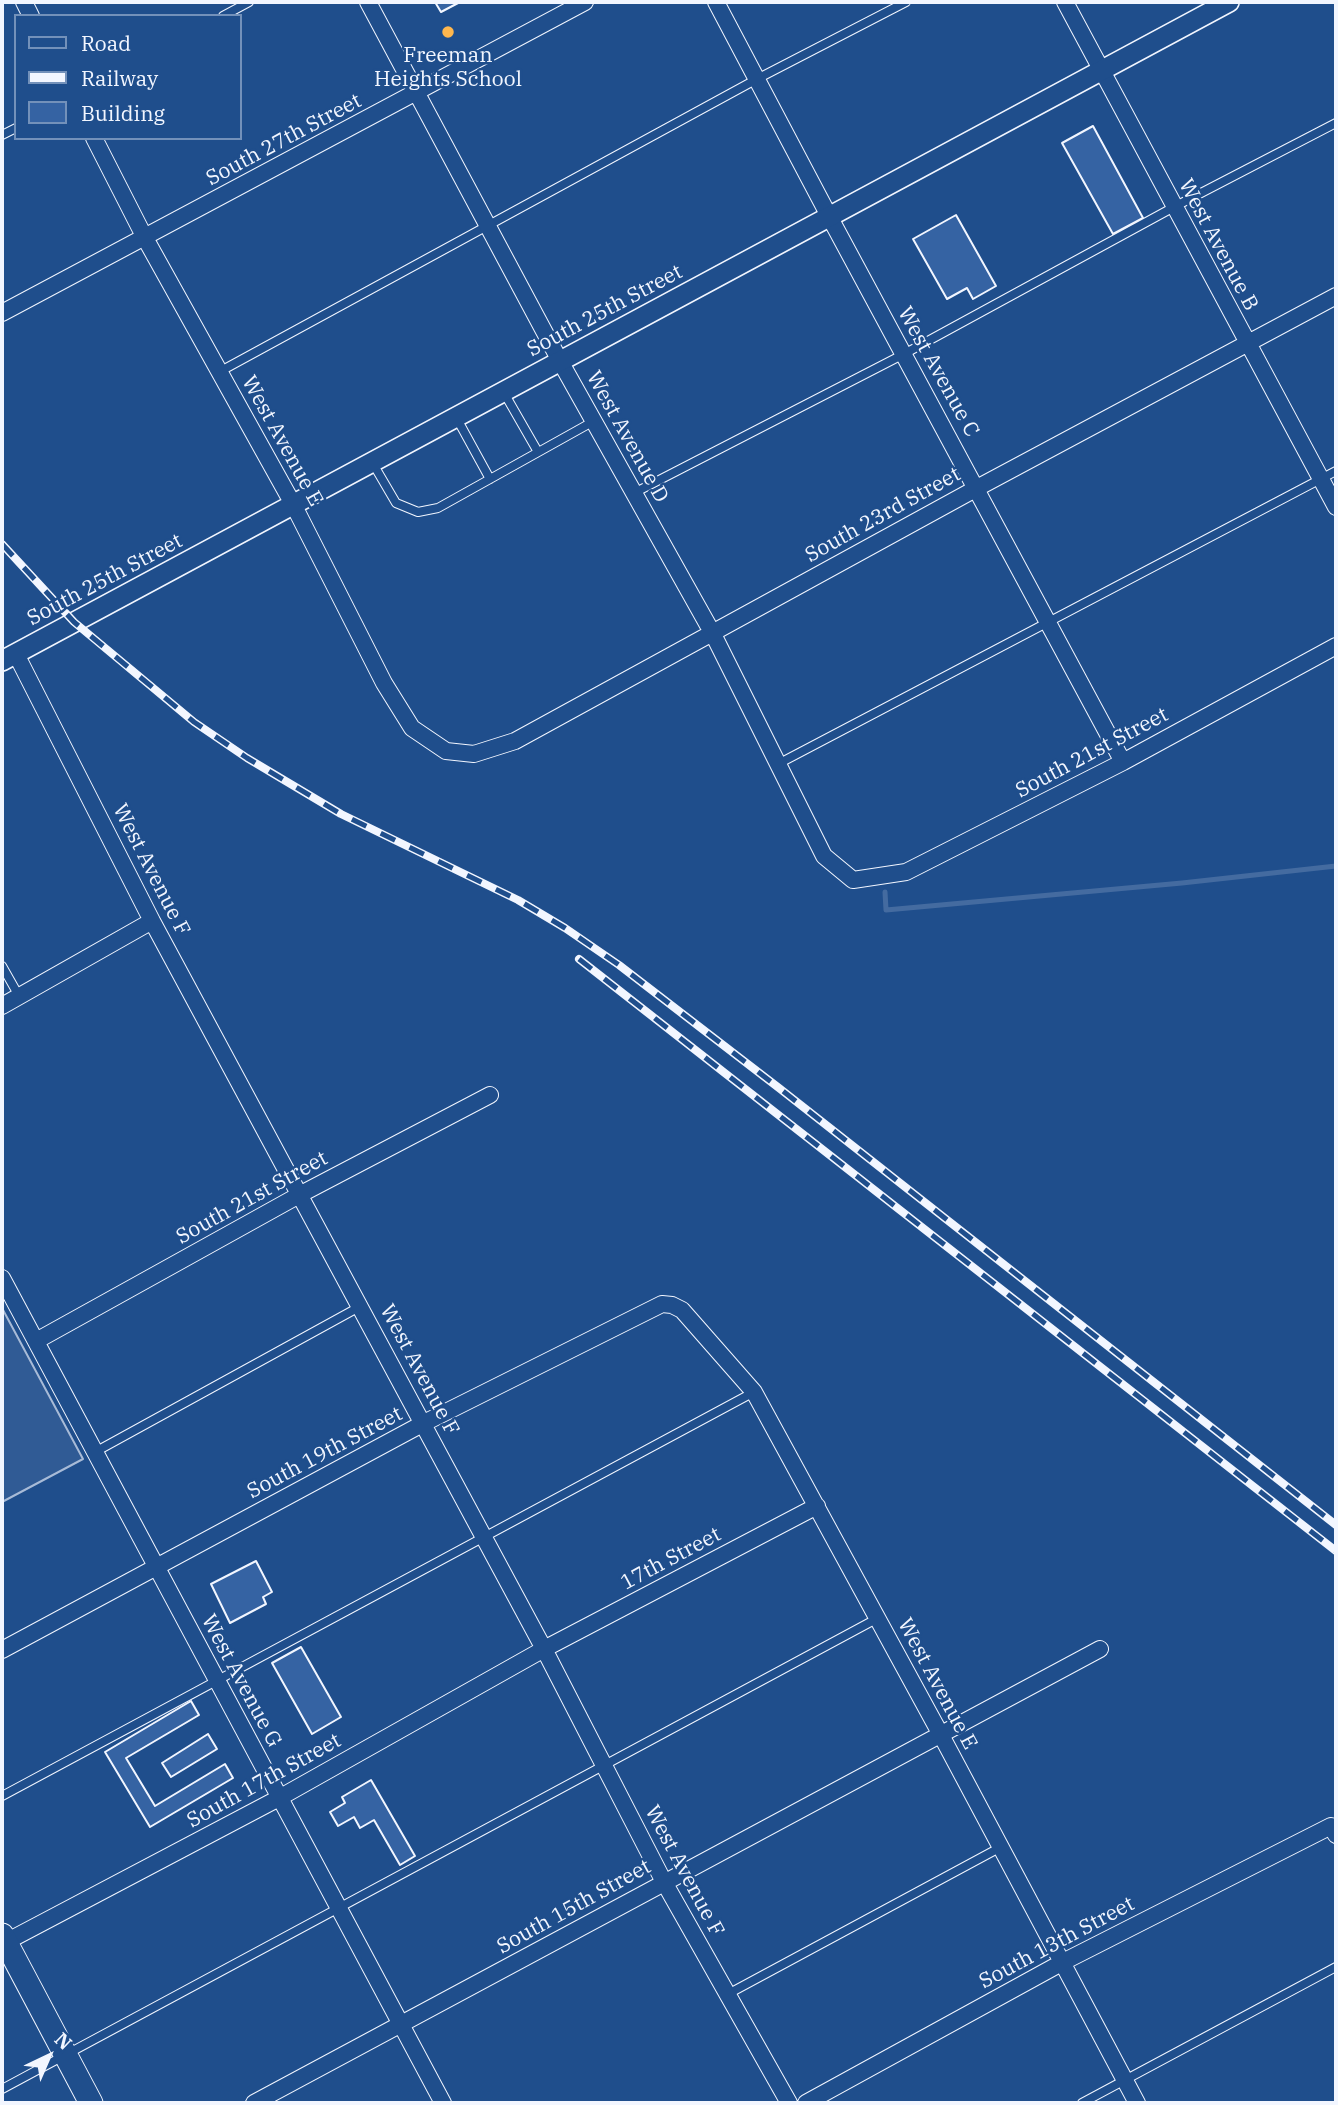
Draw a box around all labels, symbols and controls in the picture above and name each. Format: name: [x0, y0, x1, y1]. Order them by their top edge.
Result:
legend: [14, 14, 242, 140]
marker: Freeman Heights School: [440, 24, 456, 40]
text: Road: [81, 29, 131, 57]
place label: Freeman Heights School: [374, 43, 522, 93]
text: Railway: [81, 64, 158, 92]
street label: South 27th Street: [202, 88, 366, 192]
text: Building: [81, 99, 165, 127]
street label: West Avenue B: [1173, 175, 1263, 315]
street label: South 25th Street: [523, 259, 687, 363]
street label: West Avenue C: [892, 302, 984, 442]
street label: West Avenue D: [580, 367, 674, 507]
street label: West Avenue E: [236, 371, 328, 511]
street label: South 23rd Street: [801, 462, 965, 568]
street label: South 25th Street: [23, 528, 187, 632]
street label: South 21st Street: [1011, 702, 1173, 804]
street label: West Avenue F: [107, 800, 195, 940]
street label: South 21st Street: [172, 1146, 332, 1250]
street label: West Avenue F: [374, 1300, 464, 1440]
street label: South 19th Street: [243, 1401, 407, 1505]
street label: 17th Street: [617, 1522, 725, 1596]
street label: West Avenue G: [195, 1610, 287, 1752]
street label: West Avenue E: [892, 1614, 982, 1754]
street label: South 17th Street: [183, 1728, 345, 1834]
street label: West Avenue F: [639, 1801, 729, 1941]
street label: South 15th Street: [493, 1854, 655, 1960]
street label: South 13th Street: [975, 1891, 1139, 1995]
north arrow: [14, 2021, 84, 2091]
text: N: [50, 2027, 77, 2055]

